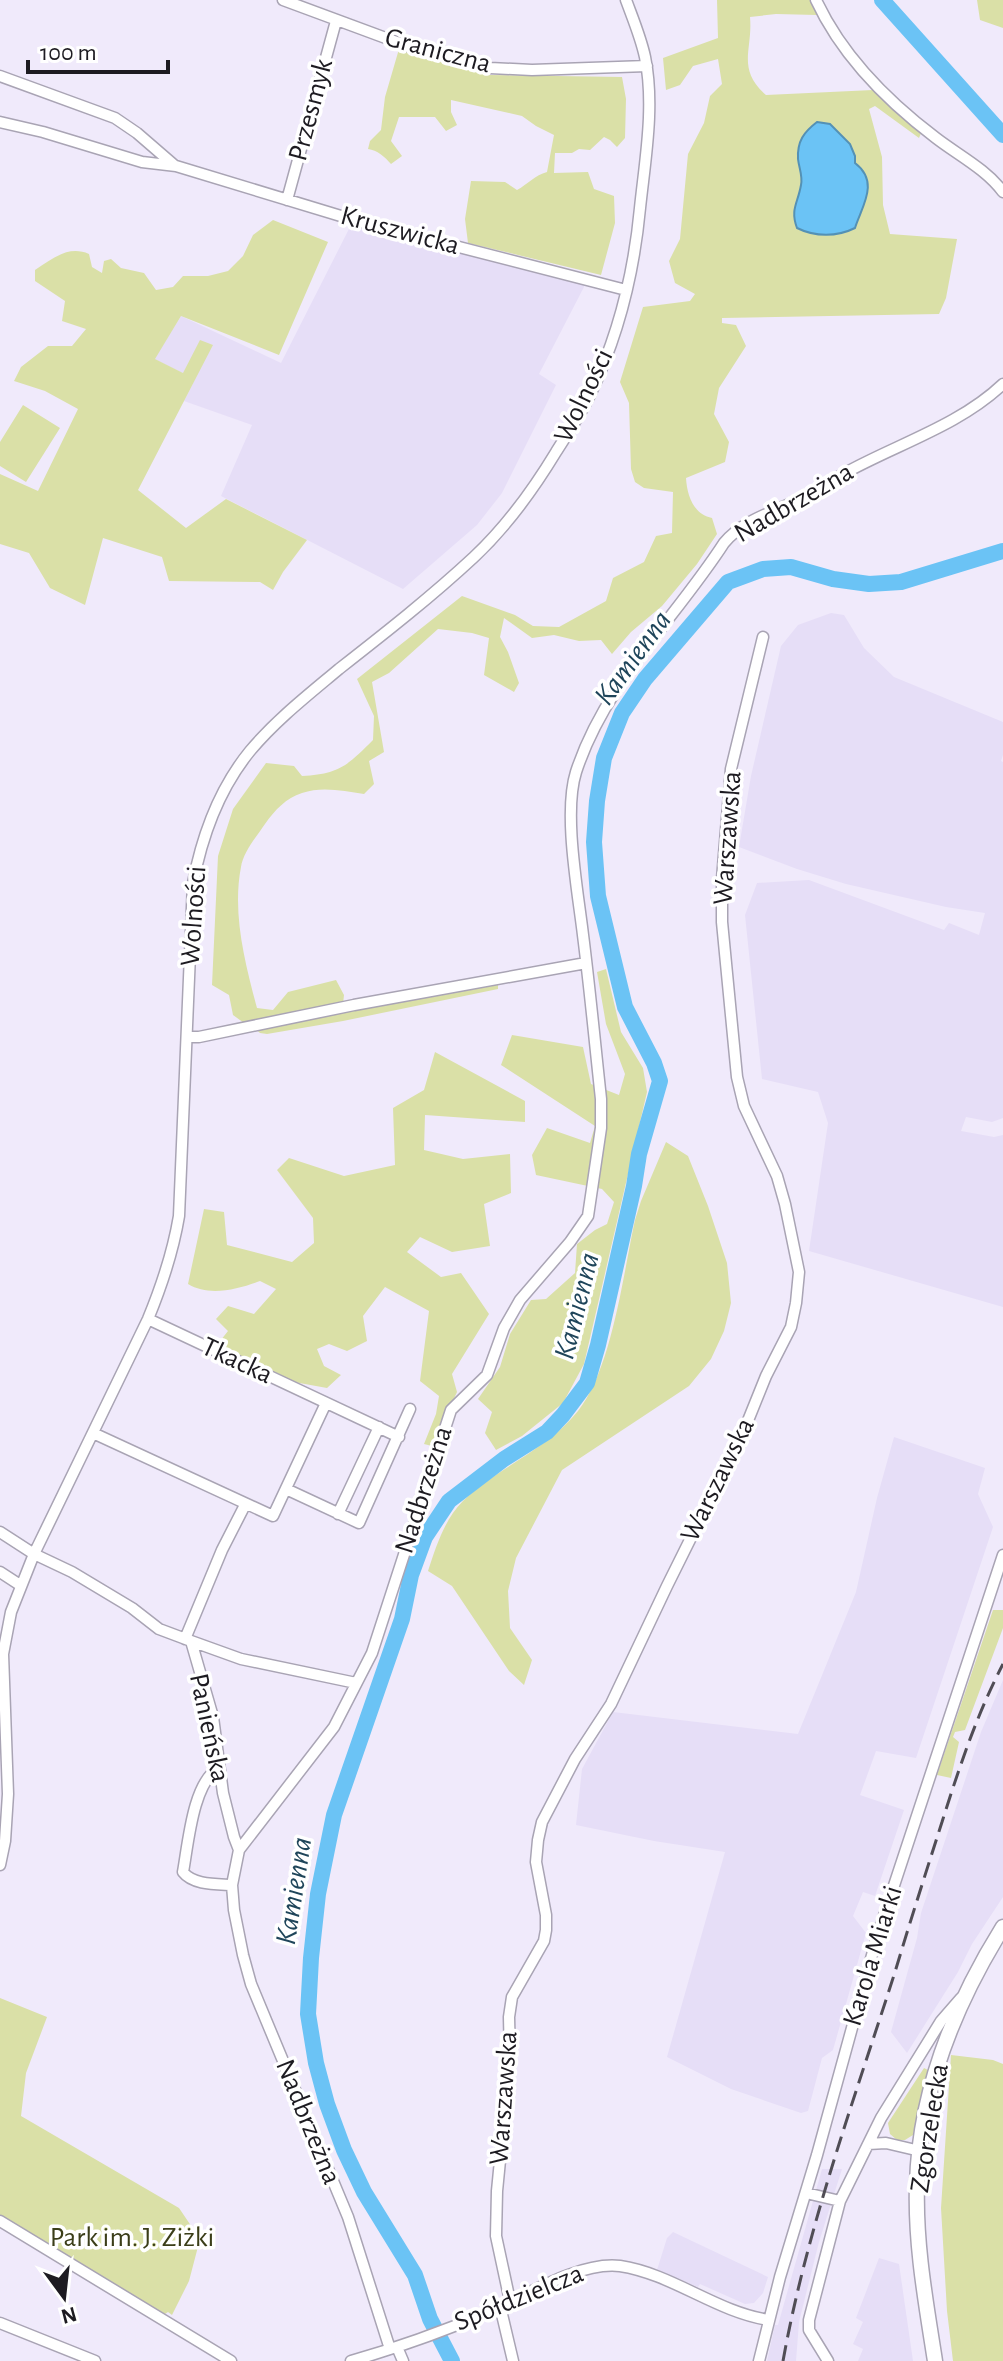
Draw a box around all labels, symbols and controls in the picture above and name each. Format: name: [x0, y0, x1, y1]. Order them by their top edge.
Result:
street label: Graniczna: [382, 23, 494, 79]
scale bar: [28, 24, 168, 74]
text: 100 m: [40, 41, 97, 65]
street label: Przesmyk: [284, 56, 338, 164]
street label: Kruszwicka: [338, 202, 463, 260]
street label: Wolności: [549, 345, 619, 447]
street label: Nadbrzeżna: [730, 458, 858, 548]
water label: Kamienna: [589, 605, 677, 711]
street label: Warszawska: [709, 770, 747, 906]
street label: Wolności: [177, 865, 211, 967]
water label: Kamienna: [549, 1250, 605, 1362]
street label: Tkacka: [197, 1333, 277, 1389]
street label: Warszawska: [676, 1414, 760, 1546]
street label: Nadbrzeżna: [390, 1423, 458, 1557]
street label: Panieńska: [184, 1671, 234, 1785]
water label: Kamienna: [271, 1835, 317, 1947]
street label: Karola Miarki: [838, 1883, 908, 2029]
street label: Warszawska: [485, 2030, 523, 2166]
street label: Nadbrzeżna: [270, 2056, 346, 2189]
street label: Zgorzelecka: [906, 2061, 954, 2195]
park label: Park im. J. Ziżki: [50, 2224, 214, 2252]
north arrow: [24, 2257, 104, 2337]
street label: Spółdzielcza: [451, 2259, 588, 2337]
text: N: [59, 2303, 79, 2328]

